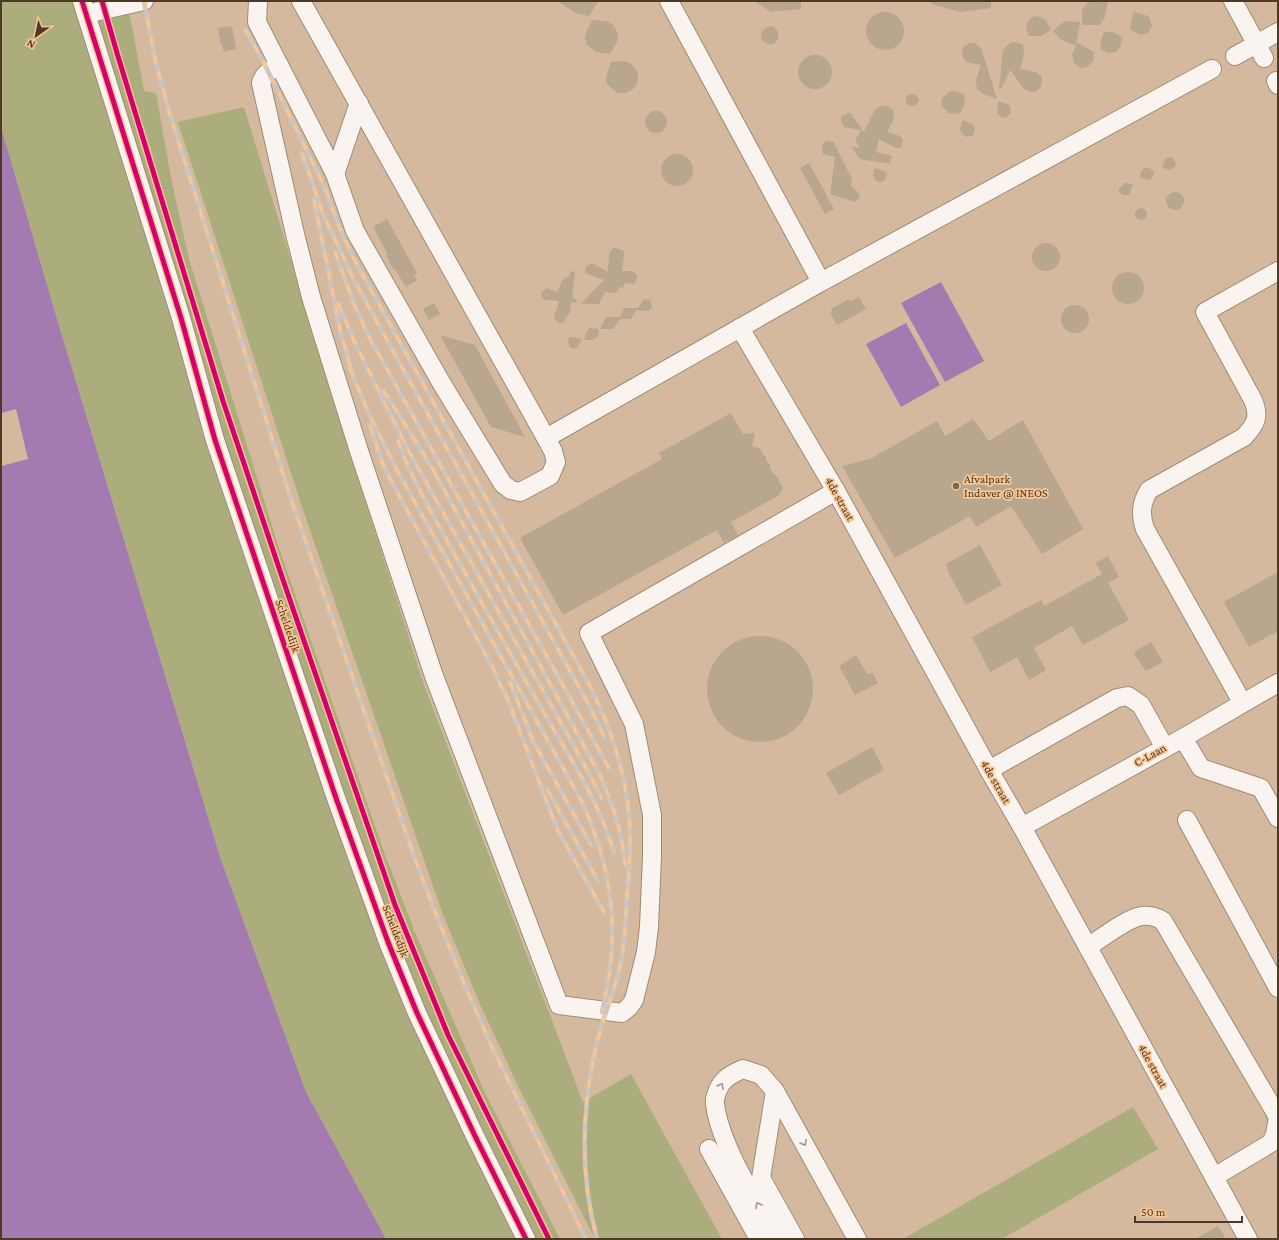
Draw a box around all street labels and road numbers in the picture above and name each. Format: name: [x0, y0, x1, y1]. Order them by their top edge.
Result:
street label: 4de straat: [822, 475, 858, 524]
street label: Scheldedijk: [272, 598, 304, 655]
street label: C-Laan: [1131, 740, 1169, 770]
street label: 4de straat: [978, 758, 1015, 807]
street label: Scheldedijk: [380, 903, 413, 959]
street label: 4de straat: [1135, 1042, 1171, 1091]

